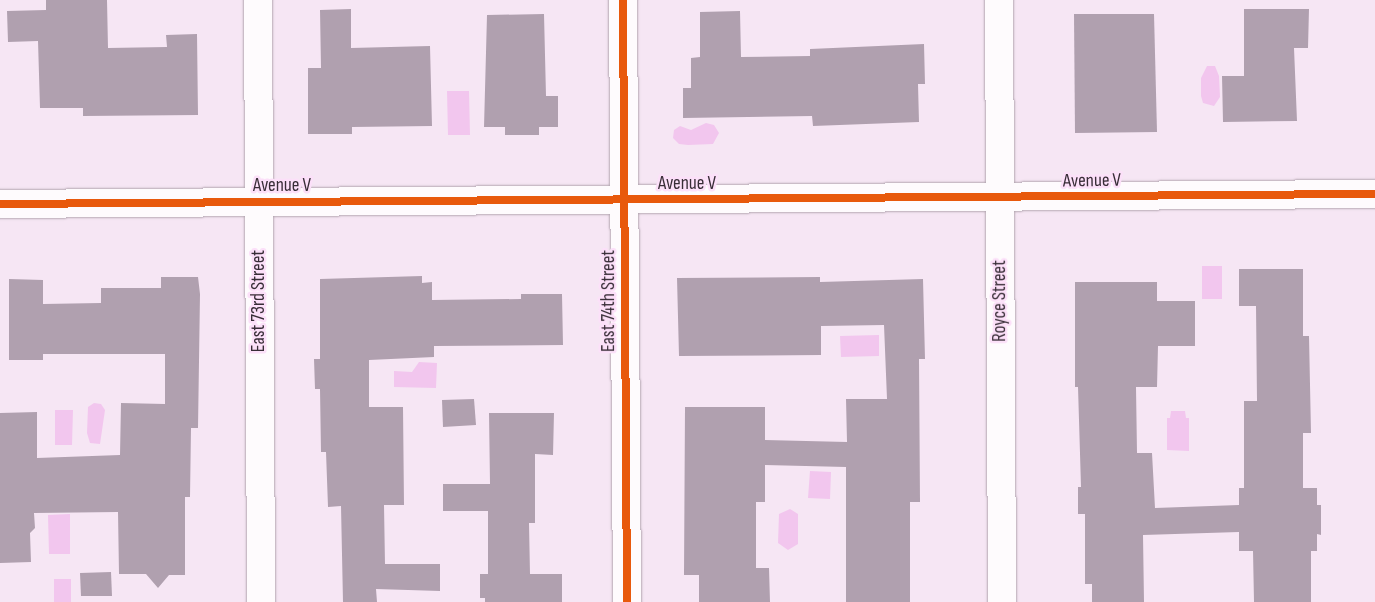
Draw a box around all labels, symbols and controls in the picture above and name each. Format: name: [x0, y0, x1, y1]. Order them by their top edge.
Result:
street label: Avenue V: [1063, 169, 1121, 193]
street label: Avenue V: [658, 173, 716, 195]
street label: Avenue V: [253, 175, 311, 197]
street label: East 73rd Street: [248, 250, 270, 352]
street label: East 74th Street: [598, 250, 620, 352]
street label: Royce Street: [989, 260, 1011, 342]

